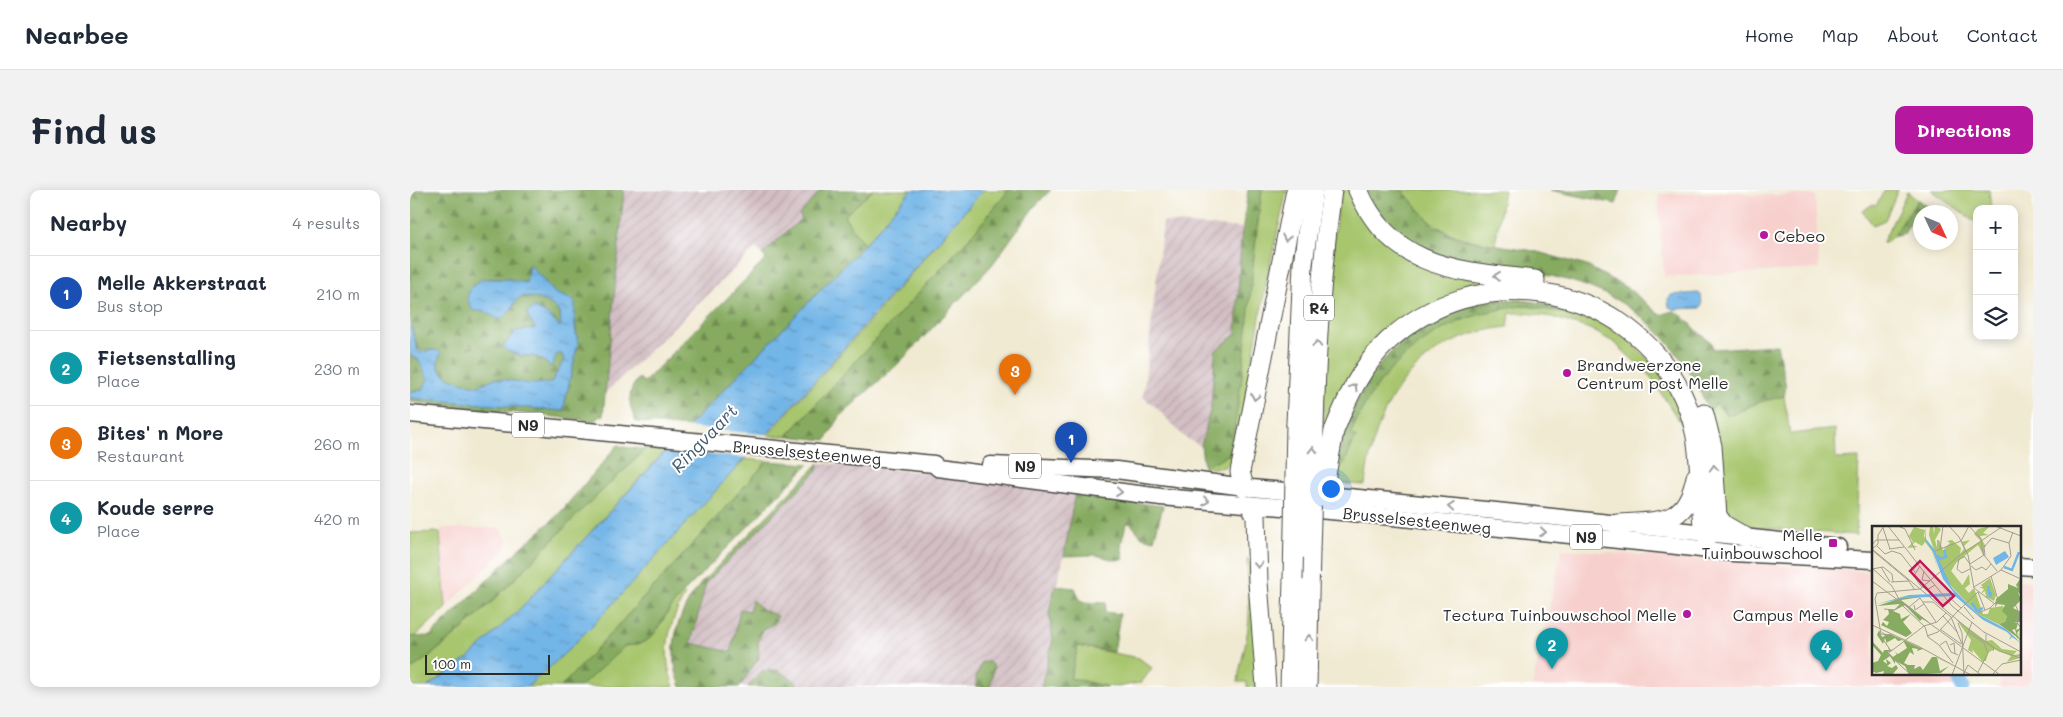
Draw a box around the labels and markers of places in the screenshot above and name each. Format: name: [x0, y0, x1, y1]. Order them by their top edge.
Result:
place label: Cebeo: [1774, 225, 1825, 246]
marker: Cebeo: [1758, 229, 1770, 241]
pin: 3: [999, 354, 1031, 395]
place label: Brandweerzone Centrum post Melle: [1577, 354, 1729, 393]
marker: Brandweerzone Centrum post Melle: [1561, 367, 1573, 379]
pin: 1: [1055, 422, 1087, 463]
place label: Melle Tuinbouwschool: [1702, 524, 1823, 563]
marker: Melle Tuinbouwschool: [1827, 537, 1839, 549]
place label: Tectura Tuinbouwschool Melle: [1443, 604, 1677, 625]
place label: Campus Melle: [1733, 604, 1839, 625]
marker: Tectura Tuinbouwschool Melle: [1681, 608, 1693, 620]
marker: Campus Melle: [1843, 608, 1855, 620]
pin: 2: [1536, 628, 1568, 669]
pin: 4: [1810, 630, 1842, 671]

